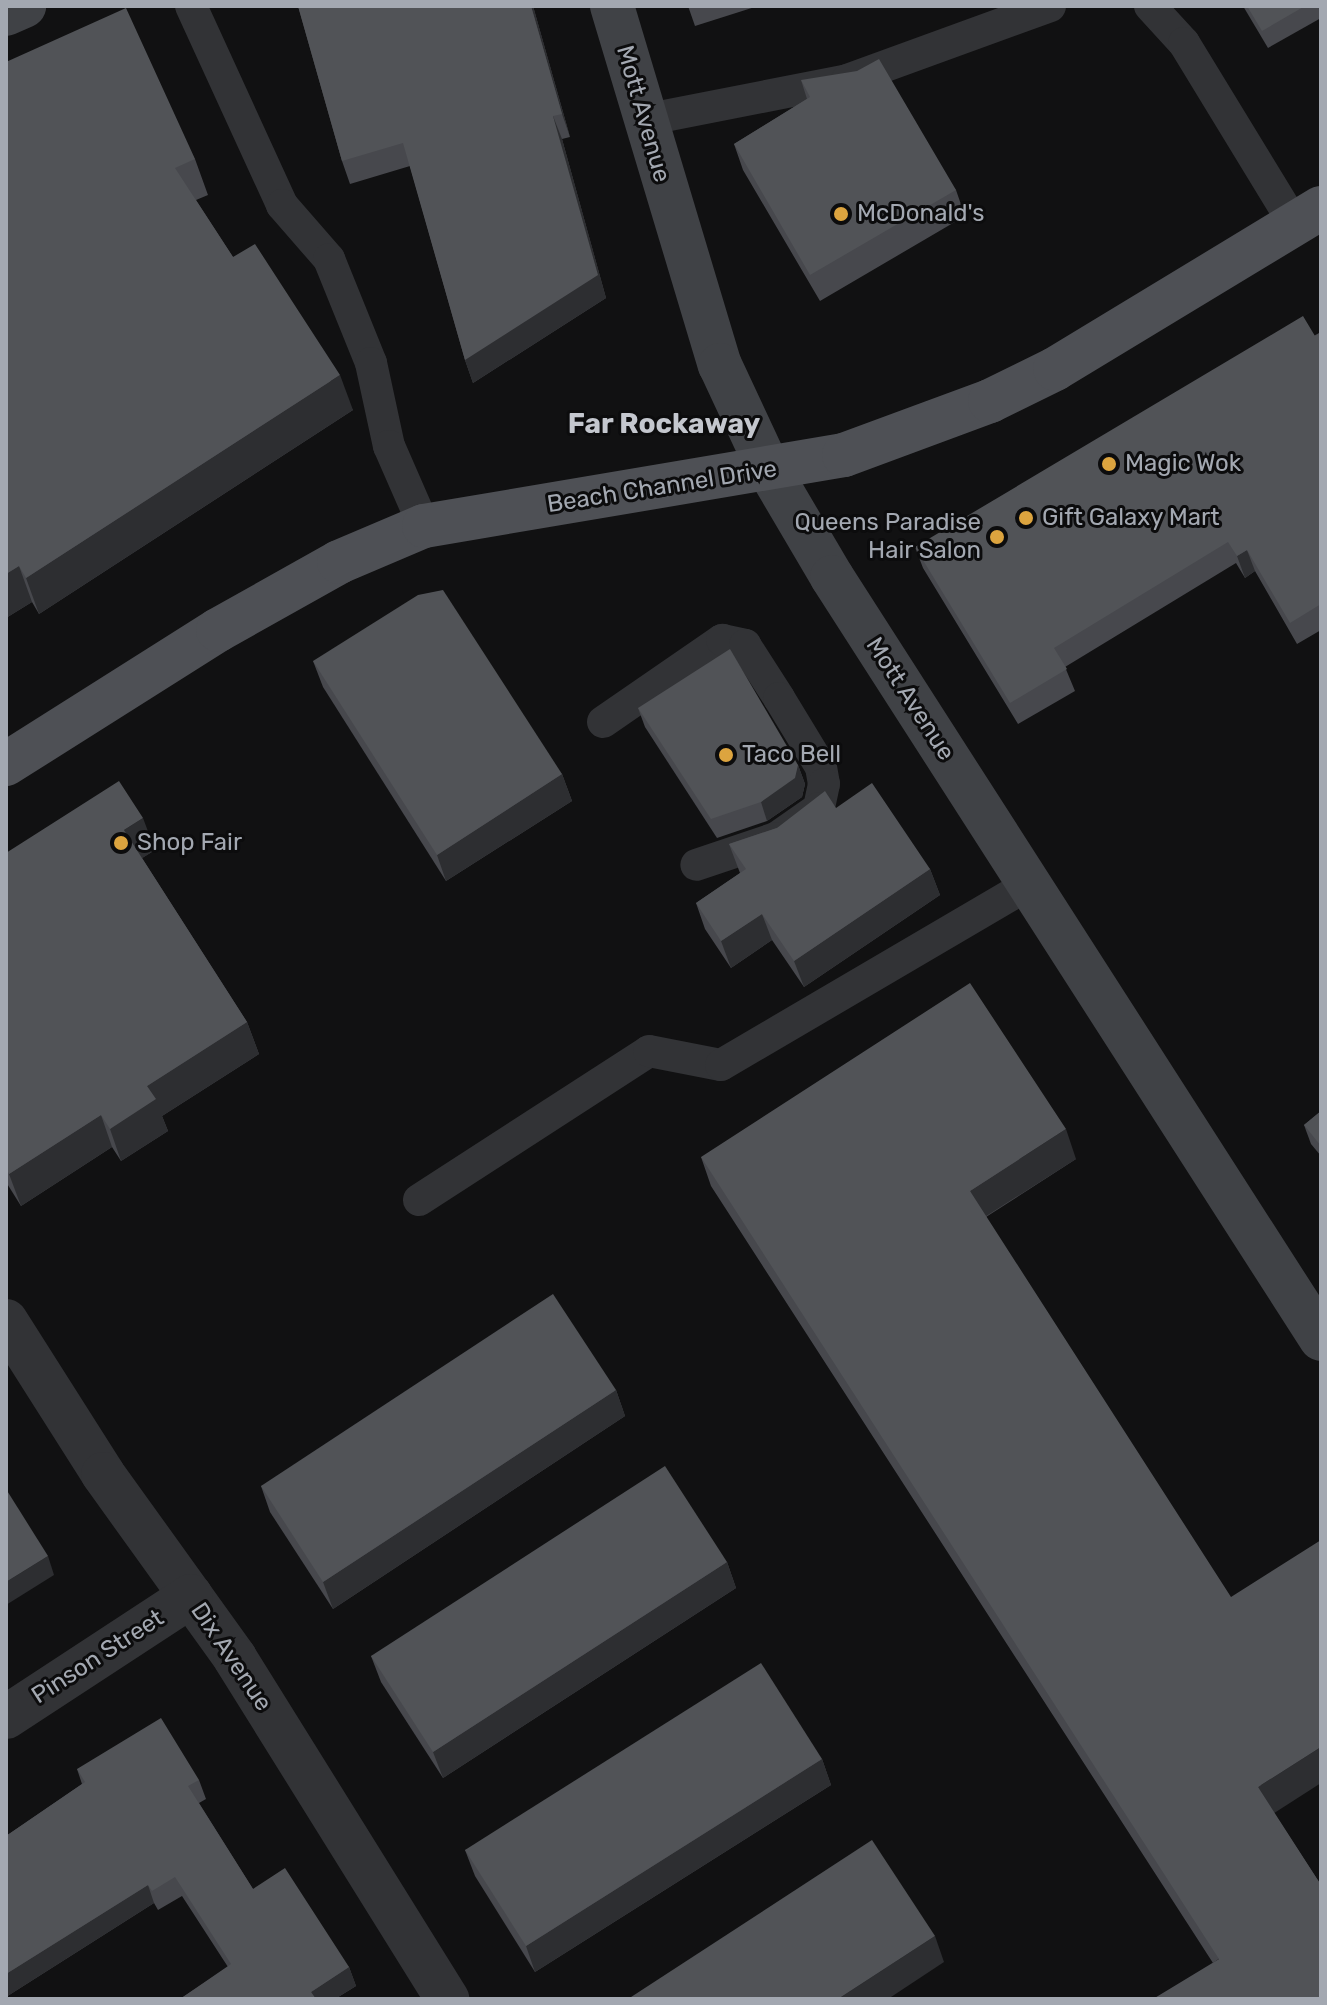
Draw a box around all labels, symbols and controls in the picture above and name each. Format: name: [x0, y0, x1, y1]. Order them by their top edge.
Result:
street label: Mott Avenue: [610, 42, 676, 186]
place label: McDonald's: [857, 200, 984, 228]
marker: McDonald's: [832, 205, 850, 223]
district label: Far Rockaway: [568, 407, 760, 441]
place label: Magic Wok: [1125, 450, 1241, 478]
street label: Beach Channel Drive: [545, 455, 779, 519]
marker: Magic Wok: [1100, 455, 1118, 473]
place label: Gift Galaxy Mart: [1042, 504, 1220, 532]
place label: Queens Paradise Hair Salon: [794, 509, 981, 565]
marker: Gift Galaxy Mart: [1017, 509, 1035, 527]
marker: Queens Paradise Hair Salon: [988, 528, 1006, 546]
street label: Mott Avenue: [859, 632, 961, 766]
place label: Taco Bell: [742, 741, 841, 769]
marker: Taco Bell: [717, 746, 735, 764]
place label: Shop Fair: [137, 829, 242, 857]
marker: Shop Fair: [112, 834, 130, 852]
street label: Dix Avenue: [184, 1597, 278, 1717]
street label: Pinson Street: [27, 1604, 169, 1710]

